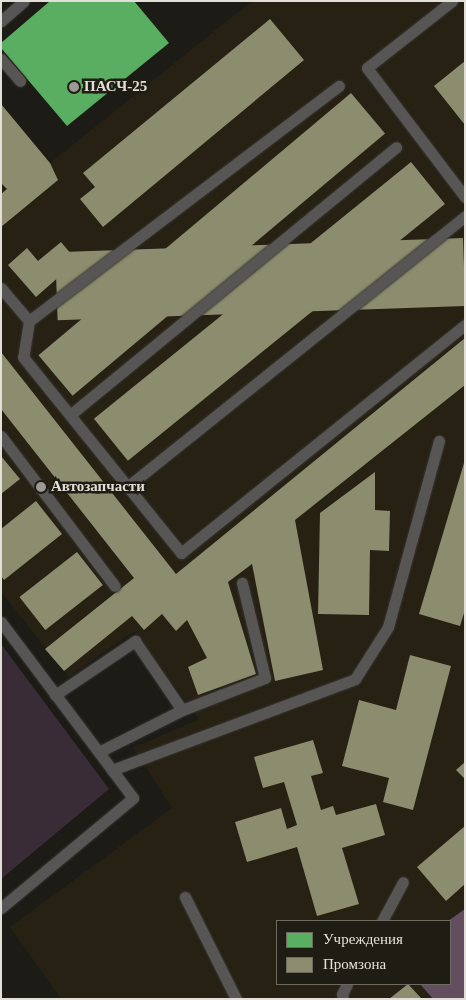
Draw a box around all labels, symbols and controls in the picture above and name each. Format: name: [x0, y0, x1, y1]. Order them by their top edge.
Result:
place label: ПАСЧ-25: [84, 78, 147, 96]
marker: ПАСЧ-25: [68, 81, 80, 93]
place label: Автозапчасти: [51, 478, 145, 496]
marker: Автозапчасти: [35, 481, 47, 493]
legend: [276, 920, 451, 985]
text: Учреждения: [323, 931, 403, 947]
text: Промзона: [323, 956, 386, 972]

